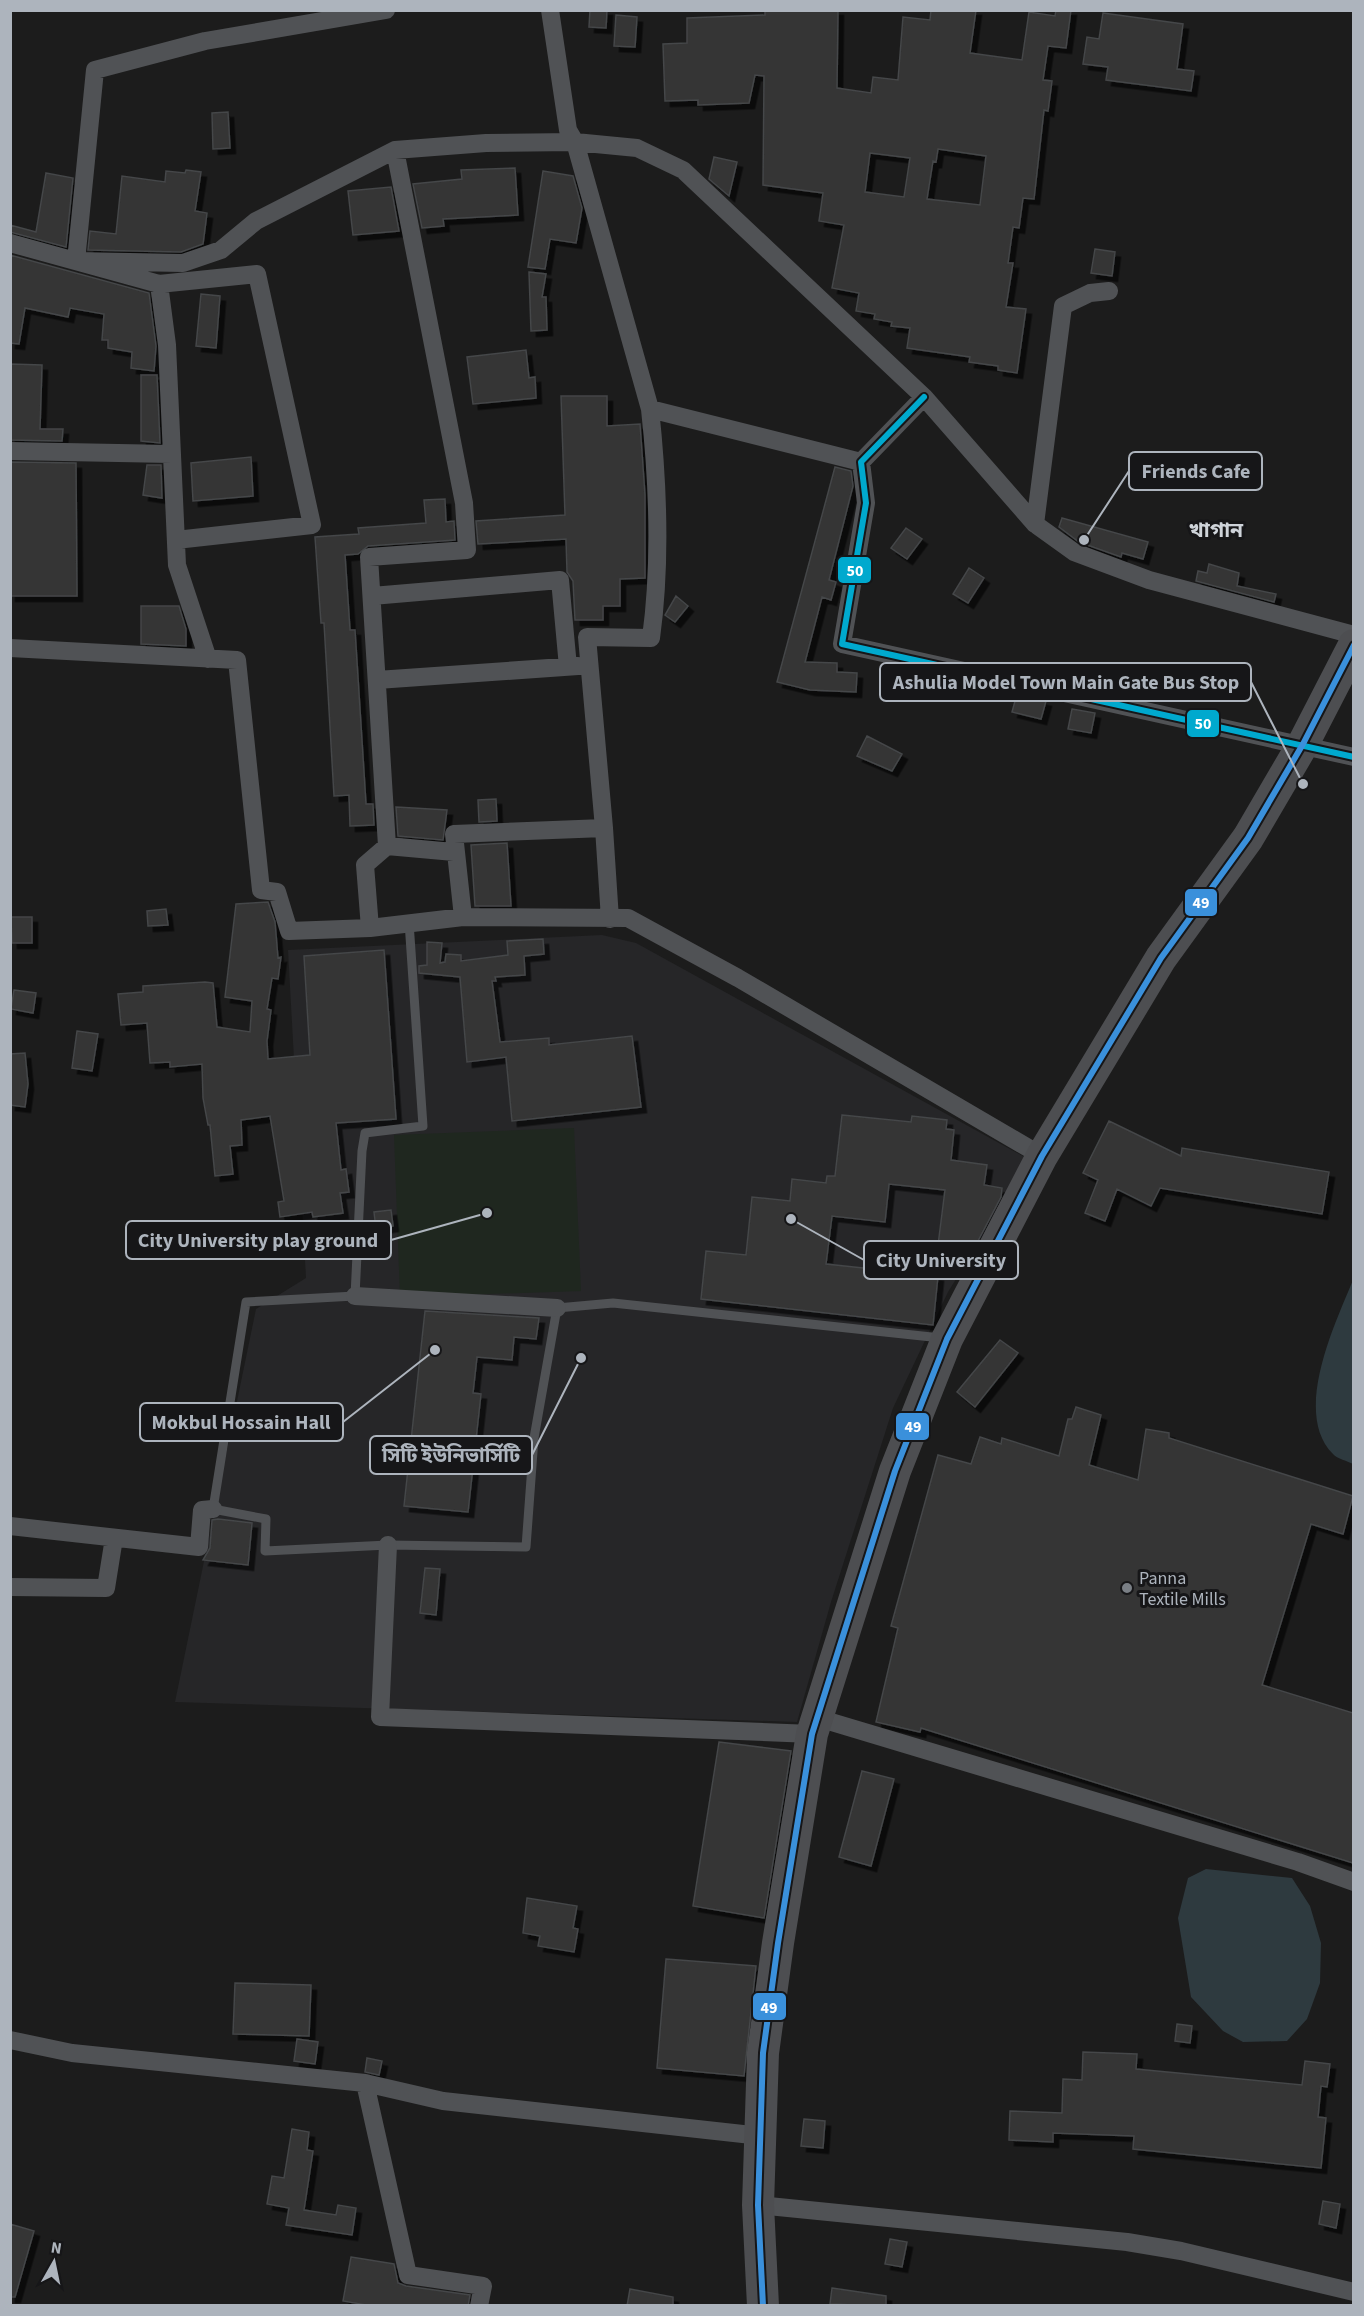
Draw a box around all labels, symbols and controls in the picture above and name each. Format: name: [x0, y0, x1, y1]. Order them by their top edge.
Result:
callout: Friends Cafe: [1129, 452, 1262, 490]
text: Friends Cafe: [1142, 458, 1250, 486]
district label: খাগান: [1189, 515, 1244, 545]
line badge: 50: [837, 556, 872, 584]
text: 50: [847, 560, 863, 582]
callout: Ashulia Model Town Main Gate Bus Stop: [880, 663, 1251, 701]
text: Ashulia Model Town Main Gate Bus Stop: [892, 669, 1239, 697]
line badge: 50: [1186, 709, 1220, 738]
text: 50: [1195, 713, 1211, 735]
line badge: 49: [1184, 888, 1218, 917]
text: 49: [1193, 892, 1209, 914]
callout: City University play ground: [126, 1221, 391, 1259]
text: City University play ground: [138, 1227, 378, 1255]
callout: City University: [864, 1241, 1018, 1279]
text: City University: [876, 1247, 1007, 1275]
callout: Mokbul Hossain Hall: [140, 1403, 343, 1441]
text: Mokbul Hossain Hall: [151, 1409, 331, 1437]
line badge: 49: [895, 1412, 930, 1441]
text: 49: [905, 1416, 921, 1438]
callout: সিটি ইউনিভার্সিটি: [370, 1436, 532, 1474]
text: সিটি ইউনিভার্সিটি: [381, 1442, 521, 1470]
place label: Panna Textile Mills: [1139, 1566, 1226, 1612]
marker: Panna Textile Mills: [1120, 1581, 1134, 1595]
line badge: 49: [752, 1992, 787, 2021]
text: 49: [761, 1997, 777, 2019]
north arrow: [24, 2232, 84, 2292]
text: N: [49, 2236, 63, 2260]

